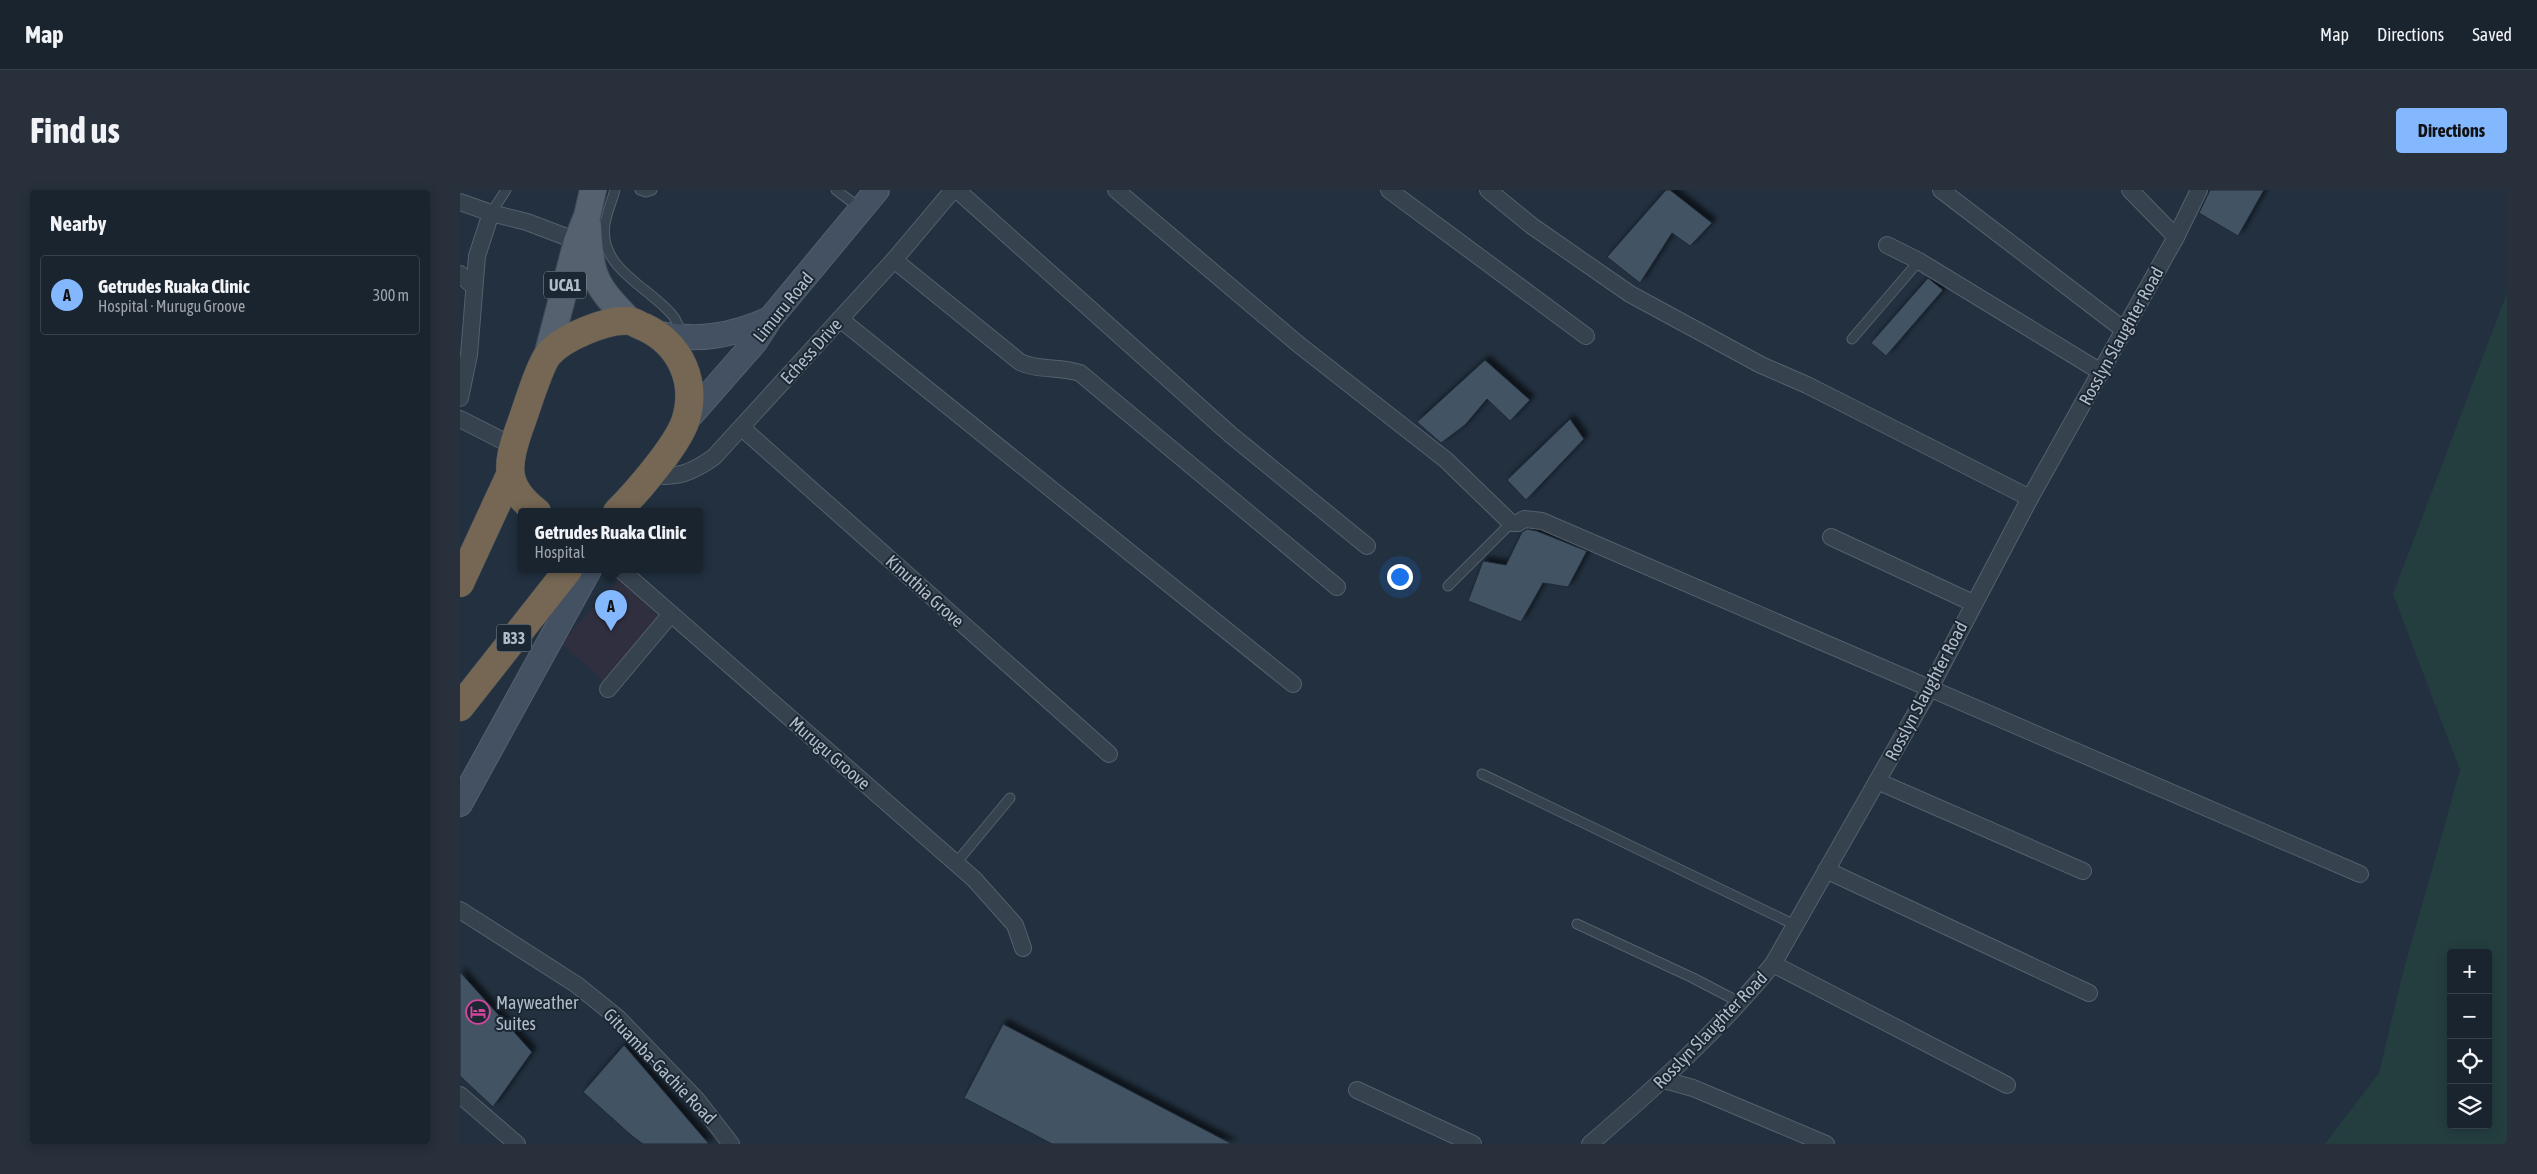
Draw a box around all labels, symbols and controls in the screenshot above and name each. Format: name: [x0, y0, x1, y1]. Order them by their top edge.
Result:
text: Map: [25, 21, 64, 48]
text: Map: [2320, 24, 2349, 45]
text: Directions: [2377, 24, 2444, 45]
text: Saved: [2472, 24, 2512, 45]
button: Directions: [2396, 108, 2507, 153]
text: Find us: [30, 110, 120, 150]
text: Nearby: [50, 211, 106, 235]
street label: Rosslyn Slaughter Road: [2074, 263, 2168, 409]
street label: Limuru Road: [749, 268, 817, 346]
road number: UCA1: [544, 272, 586, 298]
text: Getrudes Ruaka Clinic: [98, 275, 250, 297]
text: A: [63, 286, 71, 304]
text: 300 m: [373, 286, 409, 304]
text: Hospital · Murugu Groove: [98, 297, 245, 315]
street label: Echess Drive: [776, 314, 846, 388]
popup: [518, 508, 703, 573]
text: Getrudes Ruaka Clinic: [535, 521, 686, 543]
text: Hospital: [535, 543, 585, 561]
street label: Kinuthia Grove: [882, 550, 968, 632]
your location: [1387, 564, 1413, 590]
pin: A: [595, 590, 627, 631]
street label: Rosslyn Slaughter Road: [1880, 618, 1972, 764]
road number: B33: [496, 624, 532, 652]
street label: Murugu Groove: [785, 712, 875, 794]
map controls: [2447, 949, 2492, 1129]
button: +: [2447, 949, 2492, 994]
street label: Rosslyn Slaughter Road: [1649, 967, 1771, 1093]
place label: Mayweather Suites: [496, 992, 579, 1034]
button: −: [2447, 994, 2492, 1039]
hotel icon: Mayweather Suites: [465, 999, 491, 1025]
street label: Gituamba-Gachie Road: [599, 1004, 721, 1128]
button: locate: [2447, 1039, 2492, 1084]
button: layers: [2447, 1084, 2492, 1129]

